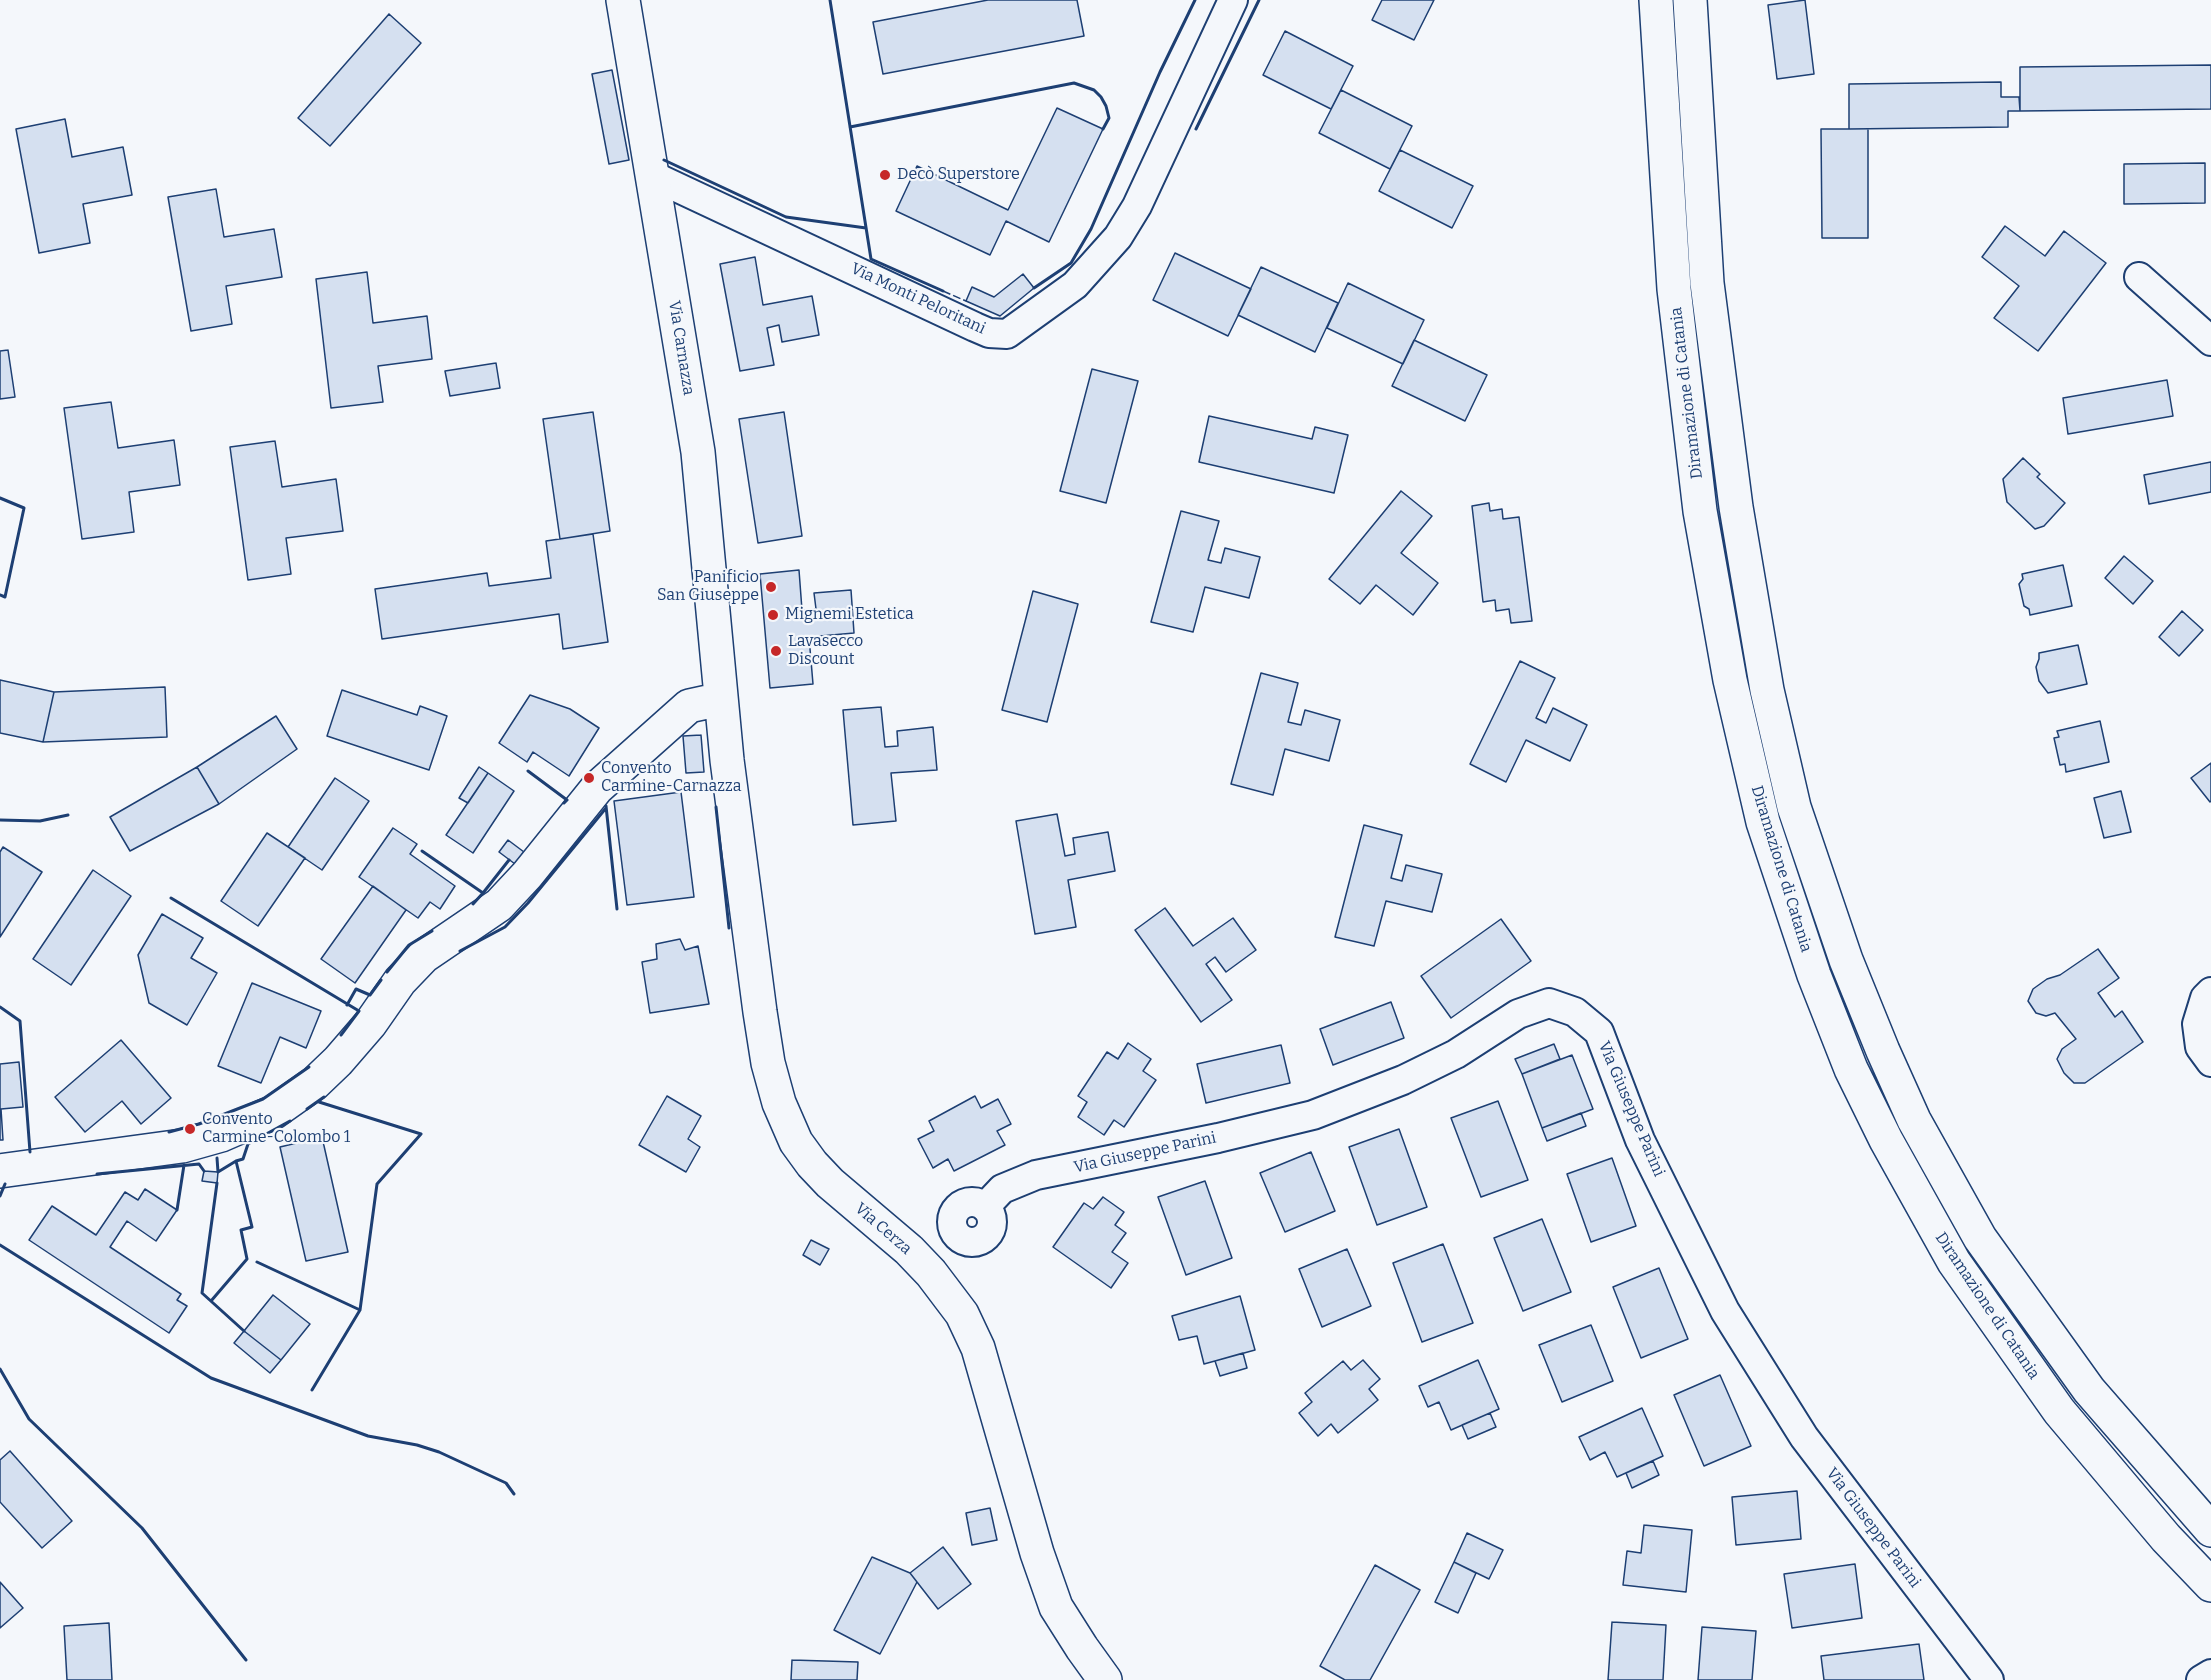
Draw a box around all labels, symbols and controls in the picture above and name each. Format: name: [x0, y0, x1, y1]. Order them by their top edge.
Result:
place label: Decò Superstore: [897, 165, 1020, 185]
marker: Decò Superstore: [878, 168, 892, 182]
street label: Via Monti Peloritani: [847, 259, 989, 339]
street label: Via Carnazza: [664, 299, 698, 397]
street label: Diramazione di Catania: [1667, 306, 1707, 480]
place label: Panificio San Giuseppe: [657, 568, 759, 606]
marker: Panificio San Giuseppe: [764, 580, 778, 594]
place label: Mignemi Estetica: [785, 605, 914, 625]
marker: Mignemi Estetica: [766, 608, 780, 622]
place label: Lavasecco Discount: [788, 632, 863, 670]
marker: Lavasecco Discount: [769, 644, 783, 658]
place label: Convento Carmine-Carnazza: [601, 759, 741, 797]
marker: Convento Carmine-Carnazza: [582, 771, 596, 785]
street label: Diramazione di Catania: [1747, 783, 1815, 955]
street label: Via Giuseppe Parini: [1594, 1038, 1668, 1180]
place label: Convento Carmine-Colombo 1: [202, 1110, 350, 1148]
marker: Convento Carmine-Colombo 1: [183, 1122, 197, 1136]
street label: Via Giuseppe Parini: [1072, 1129, 1218, 1177]
street label: Via Cerza: [851, 1199, 915, 1259]
street label: Diramazione di Catania: [1931, 1229, 2043, 1383]
street label: Via Giuseppe Parini: [1822, 1464, 1924, 1592]

